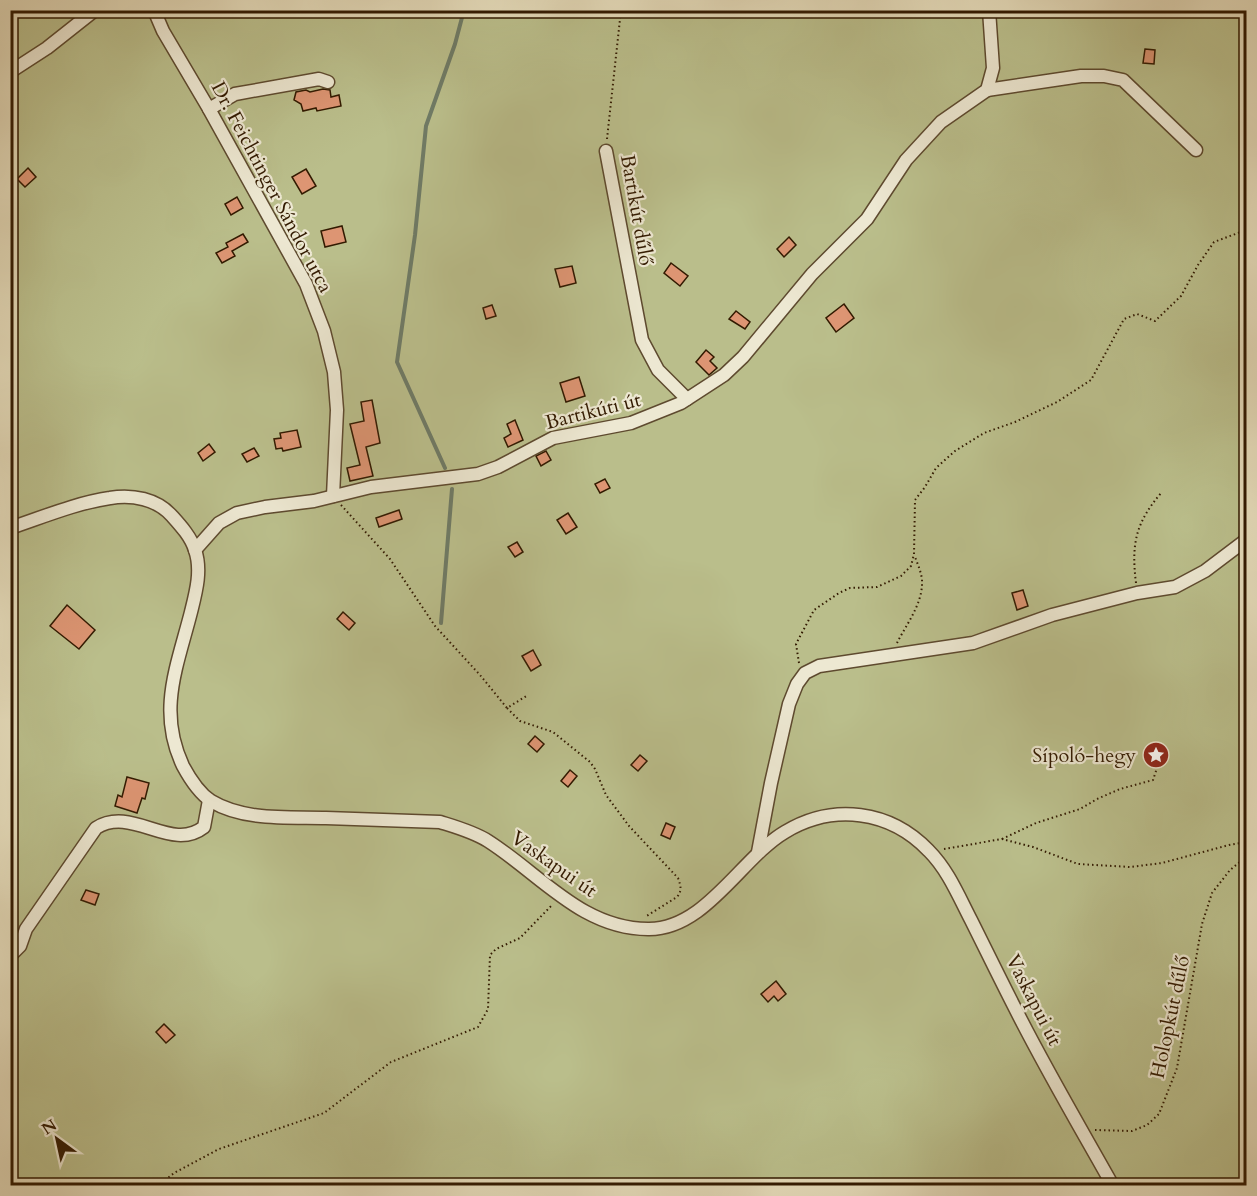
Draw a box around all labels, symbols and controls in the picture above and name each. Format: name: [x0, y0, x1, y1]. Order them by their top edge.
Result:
street label: Dr. Feichtinger Sándor utca: [205, 77, 339, 298]
street label: Bartikút dűlő: [614, 152, 660, 268]
street label: Bartikúti út: [542, 386, 644, 436]
place icon: Sípoló-hegy: [1141, 740, 1171, 770]
place label: Sípoló-hegy: [1032, 742, 1136, 769]
street label: Vaskapui út: [506, 824, 603, 904]
street label: Vaskapui út: [999, 950, 1069, 1051]
street label: Holopkút dűlő: [1144, 953, 1196, 1081]
north arrow: [27, 1109, 87, 1169]
text: N: [38, 1114, 61, 1140]

